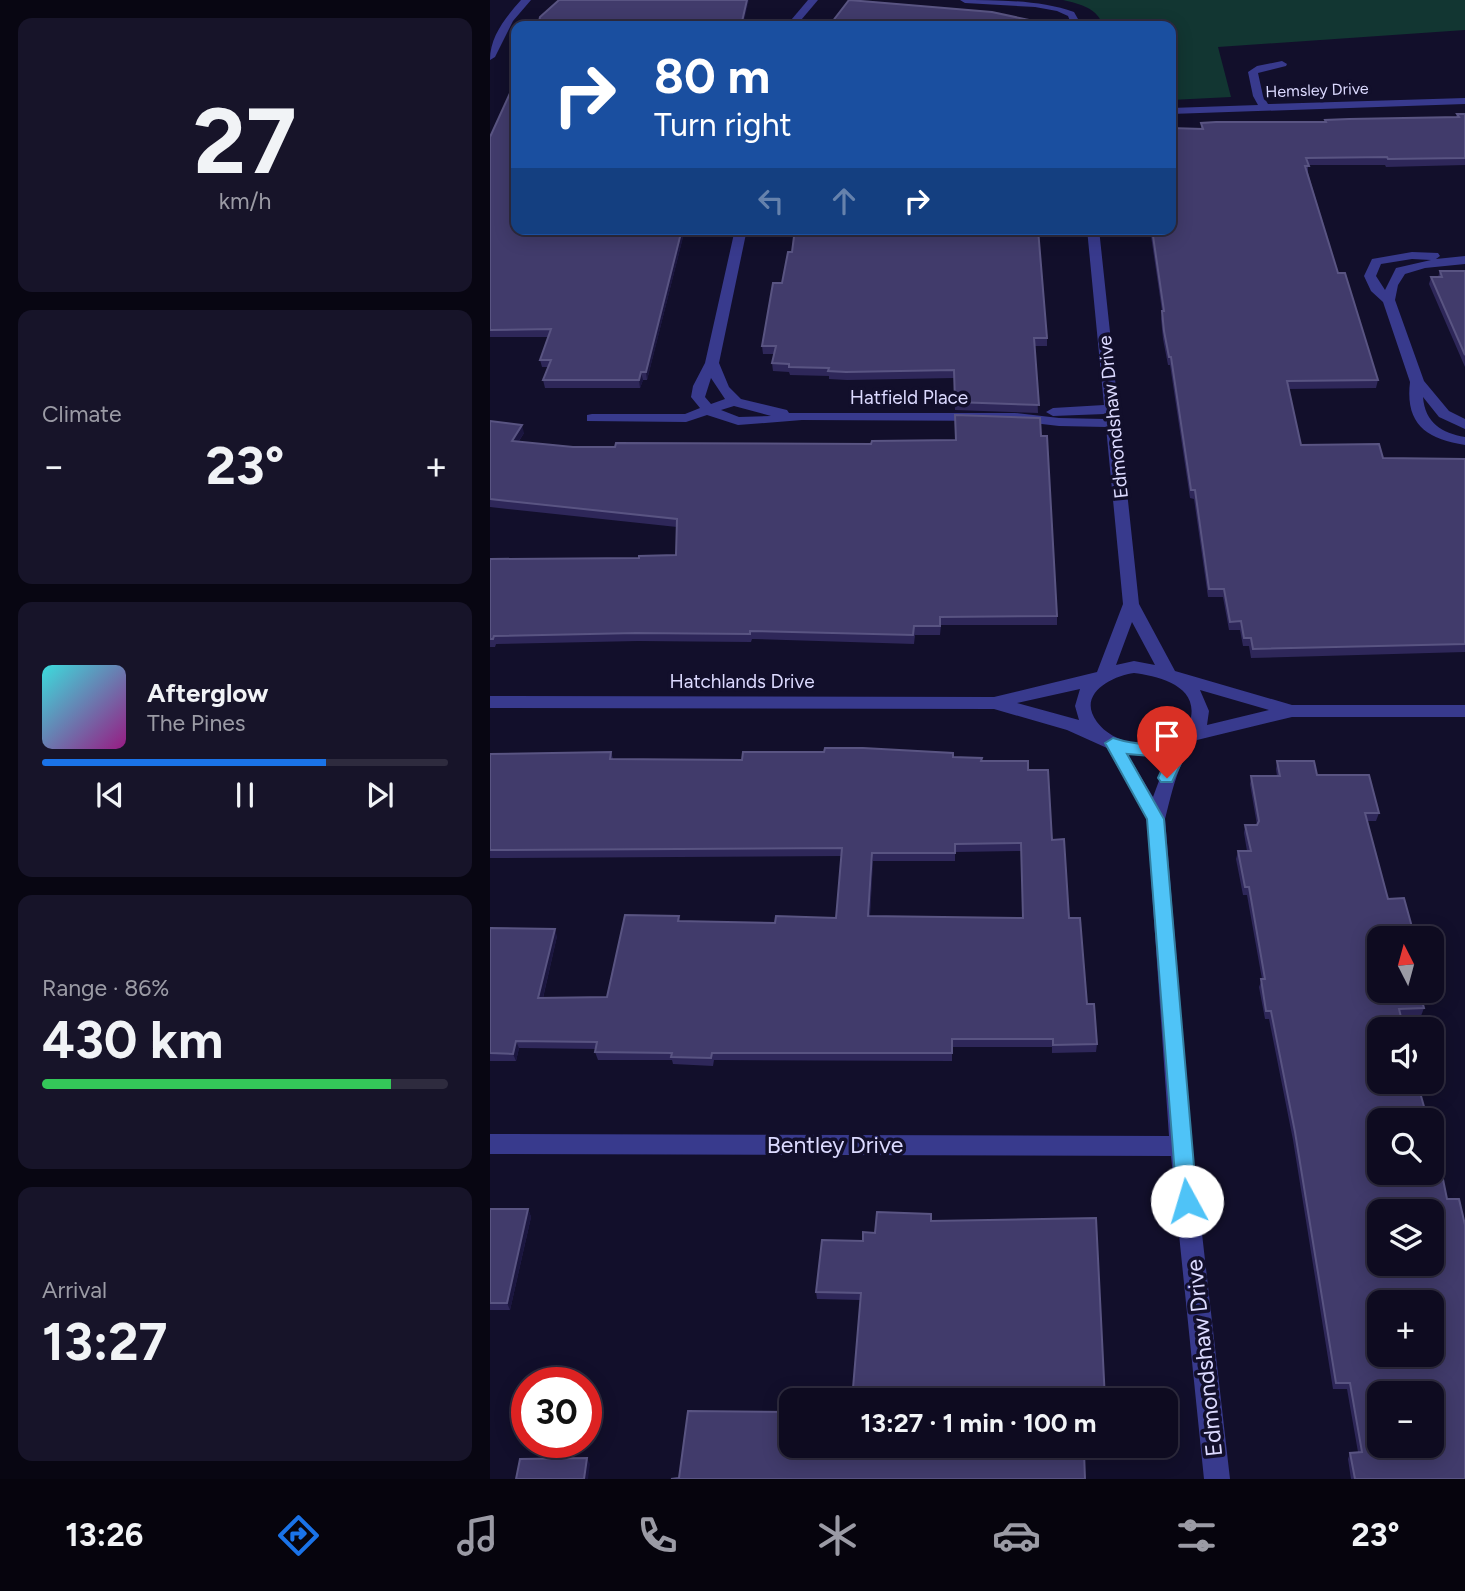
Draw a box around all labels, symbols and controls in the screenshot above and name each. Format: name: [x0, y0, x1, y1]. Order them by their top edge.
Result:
text: 80 m: [654, 46, 770, 105]
icon: right: [539, 49, 630, 140]
street label: Hemsley Drive: [1265, 79, 1369, 101]
text: 27: [193, 87, 297, 196]
text: Turn right: [654, 106, 792, 144]
icon: left: [752, 182, 790, 220]
icon: ahead: [825, 182, 863, 220]
icon: right: [898, 182, 936, 220]
text: km/h: [219, 187, 271, 215]
street label: Edmondshaw Drive: [1093, 334, 1133, 500]
street label: Hatfield Place: [850, 386, 968, 409]
text: Climate: [42, 400, 121, 428]
text: 23°: [206, 435, 284, 497]
text: −: [42, 443, 66, 489]
text: +: [424, 443, 448, 489]
street label: Hatchlands Drive: [669, 670, 815, 693]
text: Afterglow: [147, 677, 269, 709]
pin: [1137, 706, 1197, 778]
text: The Pines: [147, 709, 246, 737]
icon: arrive: [1148, 717, 1186, 755]
icon: previous: [91, 776, 129, 814]
icon: pause: [226, 776, 264, 814]
icon: next: [361, 776, 399, 814]
north arrow: [1367, 926, 1444, 1003]
map controls: [1367, 926, 1444, 1458]
text: Range · 86%: [42, 974, 169, 1002]
text: 430 km: [42, 1009, 223, 1071]
button: sound: [1367, 1017, 1444, 1094]
button: search: [1367, 1108, 1444, 1185]
street label: Bentley Drive: [767, 1131, 903, 1159]
position arrow: [1150, 1164, 1224, 1238]
button: layers: [1367, 1199, 1444, 1276]
street label: Edmondshaw Drive: [1180, 1258, 1228, 1458]
text: Arrival: [42, 1276, 107, 1304]
button: +: [1367, 1290, 1444, 1367]
text: 13:27: [42, 1311, 168, 1373]
speed limit sign: 30: [511, 1367, 602, 1458]
button: −: [1367, 1381, 1444, 1458]
text: 13:27 · 1 min · 100 m: [861, 1407, 1096, 1439]
icon: directions: [274, 1511, 323, 1560]
icon: music: [453, 1511, 502, 1560]
icon: phone: [633, 1511, 682, 1560]
icon: climate: [813, 1511, 862, 1560]
icon: car: [992, 1511, 1041, 1560]
icon: filters: [1172, 1511, 1221, 1560]
text: 13:26: [65, 1516, 143, 1554]
text: 23°: [1351, 1516, 1400, 1554]

